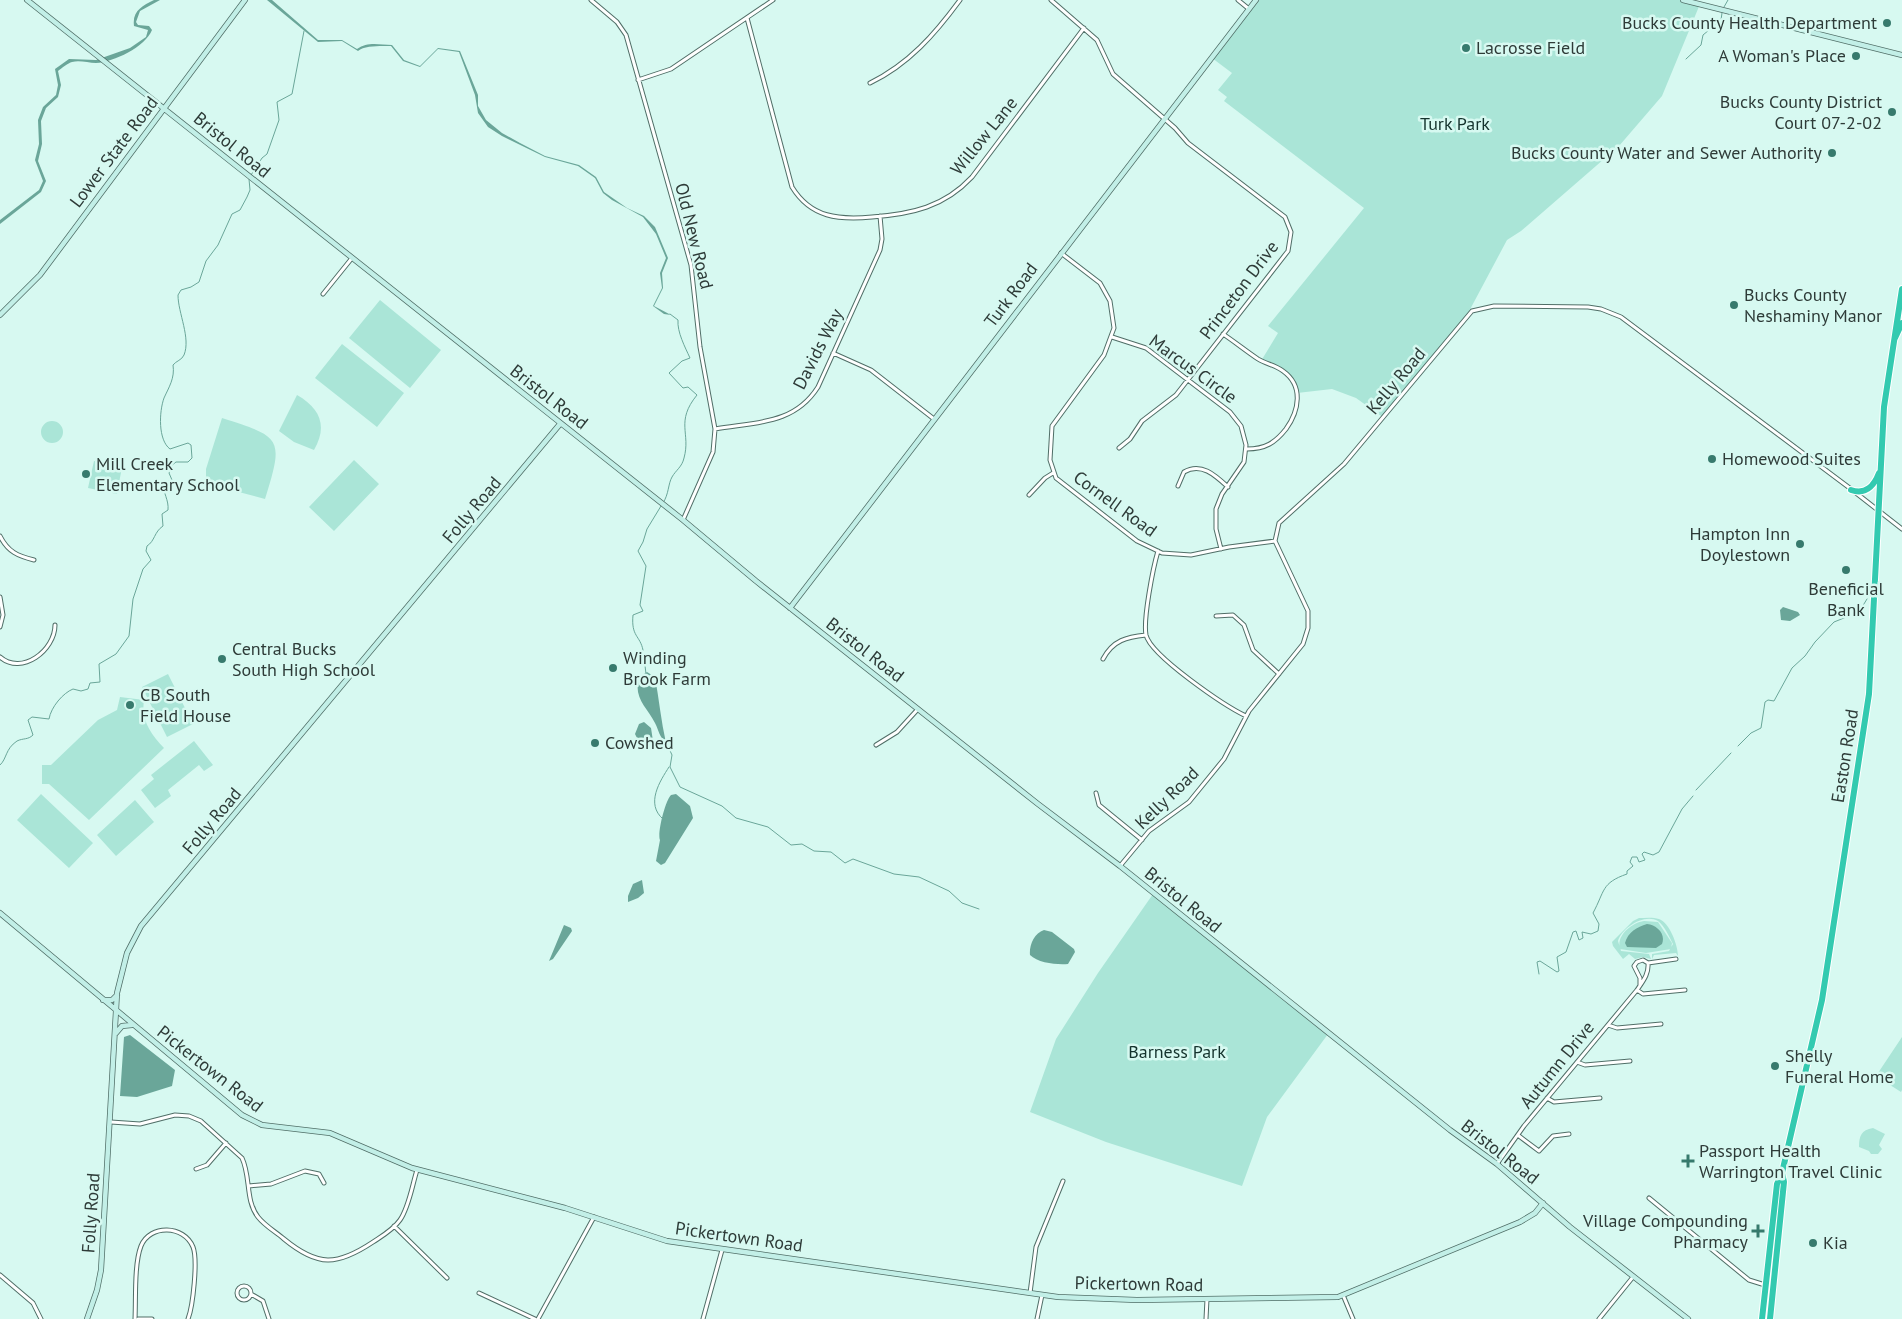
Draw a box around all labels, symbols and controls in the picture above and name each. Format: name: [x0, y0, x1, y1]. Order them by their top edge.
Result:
place label: Bucks County Health Department: [1622, 11, 1877, 34]
marker: Bucks County Health Department: [1881, 17, 1893, 29]
place label: Lacrosse Field: [1476, 36, 1585, 59]
marker: Lacrosse Field: [1460, 42, 1472, 54]
place label: A Woman's Place: [1718, 44, 1846, 67]
marker: A Woman's Place: [1850, 50, 1862, 62]
place label: Bucks County District Court 07-2-02: [1720, 90, 1882, 134]
street label: Lower State Road: [64, 92, 163, 212]
street label: Willow Lane: [945, 92, 1022, 180]
street label: Bristol Road: [189, 106, 276, 183]
marker: Bucks County District Court 07-2-02: [1886, 106, 1898, 118]
park label: Turk Park: [1420, 112, 1490, 135]
place label: Bucks County Water and Sewer Authority: [1511, 141, 1823, 164]
marker: Bucks County Water and Sewer Authority: [1826, 147, 1838, 159]
street label: Old New Road: [670, 180, 719, 291]
street label: Princeton Drive: [1194, 236, 1283, 344]
street label: Turk Road: [979, 258, 1042, 332]
place label: Bucks County Neshaminy Manor: [1744, 283, 1882, 327]
marker: Bucks County Neshaminy Manor: [1728, 299, 1740, 311]
street label: Davids Way: [787, 304, 848, 393]
street label: Marcus Circle: [1145, 329, 1242, 408]
street label: Kelly Road: [1361, 342, 1430, 419]
street label: Bristol Road: [506, 359, 593, 434]
place label: Homewood Suites: [1722, 447, 1861, 470]
place label: Mill Creek Elementary School: [96, 452, 240, 496]
marker: Homewood Suites: [1706, 453, 1718, 465]
street label: Cornell Road: [1069, 466, 1162, 542]
marker: Mill Creek Elementary School: [80, 468, 92, 480]
street label: Folly Road: [437, 472, 506, 548]
place label: Hampton Inn Doylestown: [1689, 522, 1790, 566]
marker: Hampton Inn Doylestown: [1794, 538, 1806, 550]
marker: Beneficial Bank: [1840, 564, 1852, 576]
place label: Beneficial Bank: [1808, 577, 1884, 621]
street label: Bristol Road: [822, 612, 909, 687]
place label: Central Bucks South High School: [232, 637, 376, 681]
place label: Winding Brook Farm: [623, 646, 711, 690]
marker: Central Bucks South High School: [216, 653, 228, 665]
marker: Winding Brook Farm: [607, 662, 619, 674]
place label: CB South Field House: [140, 683, 231, 727]
marker: CB South Field House: [124, 699, 136, 711]
street label: Easton Road: [1826, 707, 1863, 804]
place label: Cowshed: [605, 731, 674, 754]
marker: Cowshed: [589, 737, 601, 749]
street label: Kelly Road: [1130, 761, 1204, 834]
street label: Folly Road: [177, 783, 246, 859]
street label: Bristol Road: [1140, 861, 1227, 938]
street label: Autumn Drive: [1514, 1016, 1599, 1113]
street label: Pickertown Road: [153, 1020, 268, 1117]
park label: Barness Park: [1128, 1040, 1226, 1063]
place label: Shelly Funeral Home: [1785, 1044, 1894, 1088]
marker: Shelly Funeral Home: [1769, 1060, 1781, 1072]
street label: Bristol Road: [1457, 1114, 1544, 1189]
place label: Passport Health Warrington Travel Clinic: [1699, 1139, 1882, 1183]
marker: Passport Health Warrington Travel Clinic: [1681, 1154, 1695, 1168]
street label: Folly Road: [76, 1172, 105, 1254]
place label: Village Compounding Pharmacy: [1582, 1209, 1749, 1253]
street label: Pickertown Road: [674, 1216, 804, 1257]
marker: Village Compounding Pharmacy: [1752, 1225, 1764, 1237]
place label: Kia: [1823, 1231, 1848, 1254]
marker: Kia: [1807, 1237, 1819, 1249]
street label: Pickertown Road: [1075, 1271, 1203, 1296]

